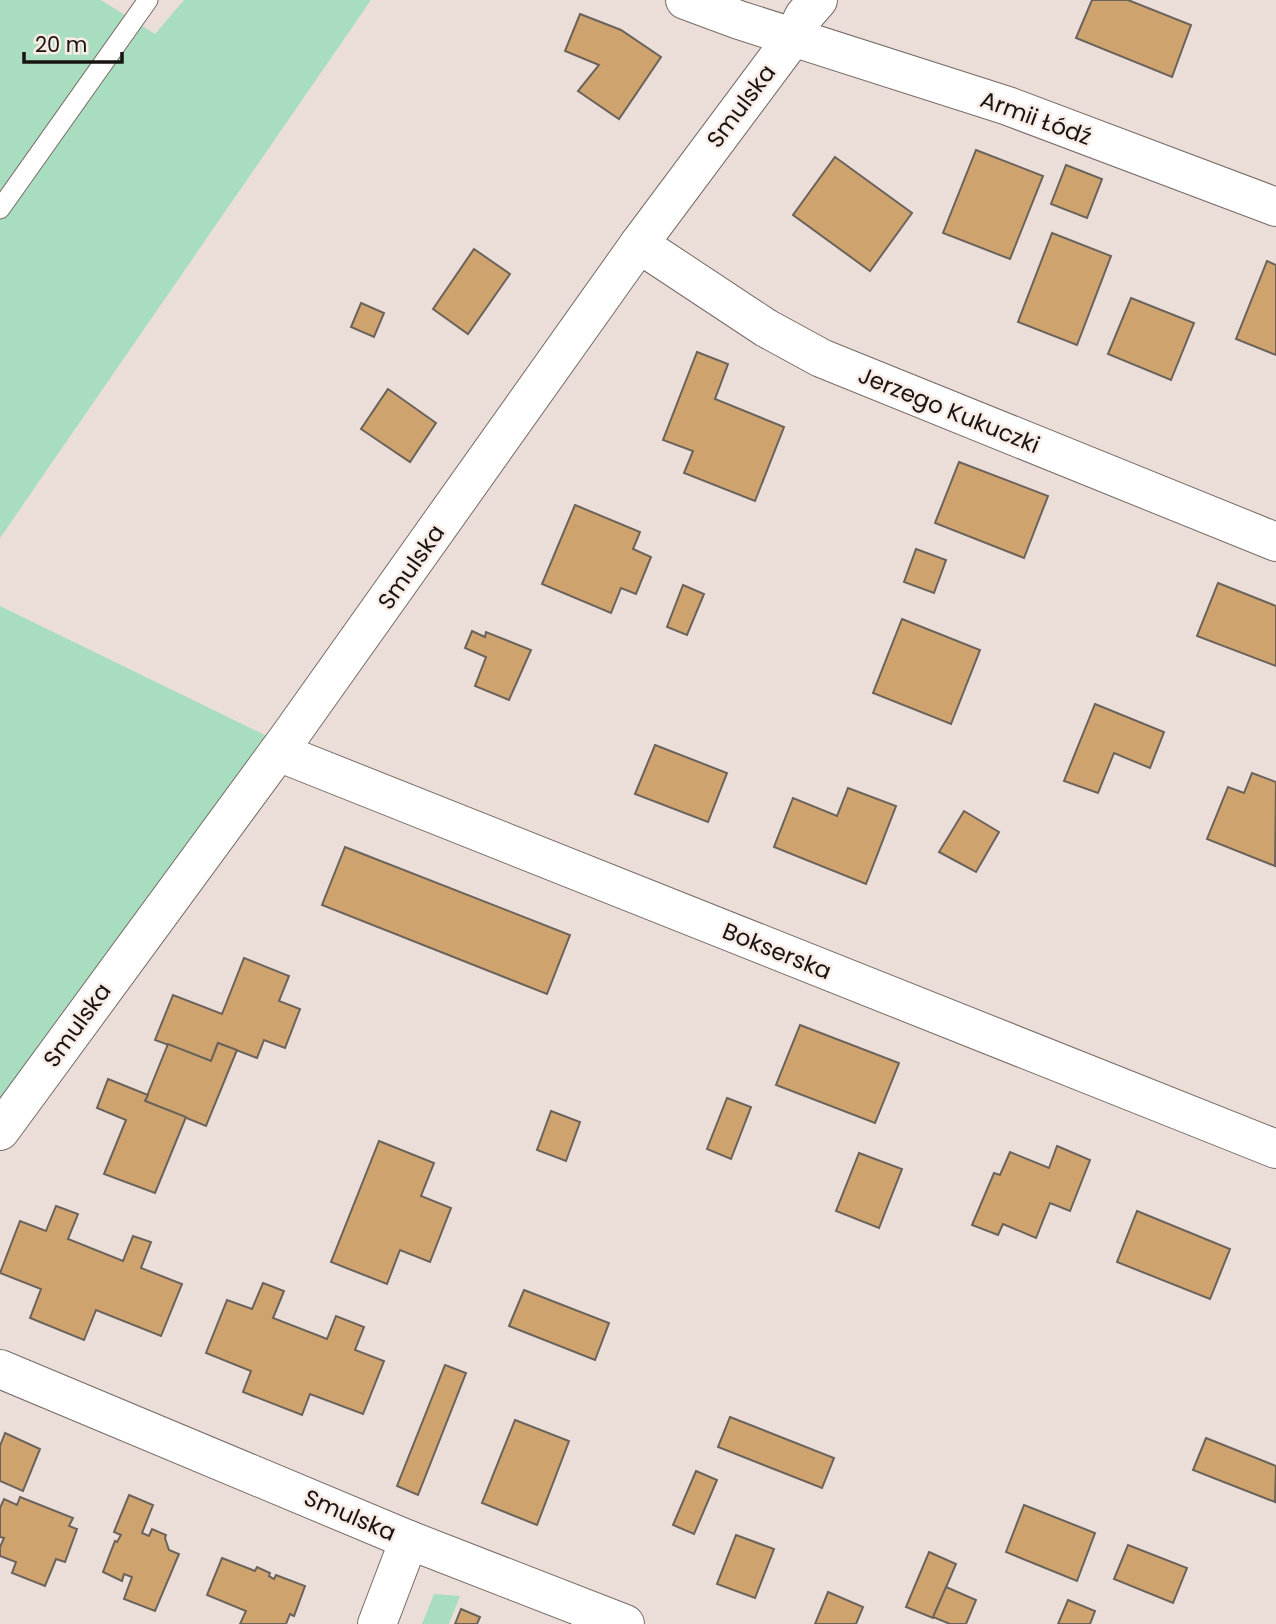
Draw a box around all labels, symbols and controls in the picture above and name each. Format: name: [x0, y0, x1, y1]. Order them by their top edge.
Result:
scale bar: [24, 21, 122, 65]
text: 20 m: [35, 30, 88, 59]
street label: Smulska: [699, 58, 783, 154]
street label: Armii Łódź: [976, 83, 1096, 153]
street label: Jerzego Kukuczki: [853, 359, 1045, 461]
street label: Smulska: [370, 518, 452, 616]
street label: Bokserska: [718, 915, 836, 987]
street label: Smulska: [36, 976, 118, 1074]
street label: Smulska: [299, 1481, 401, 1549]

